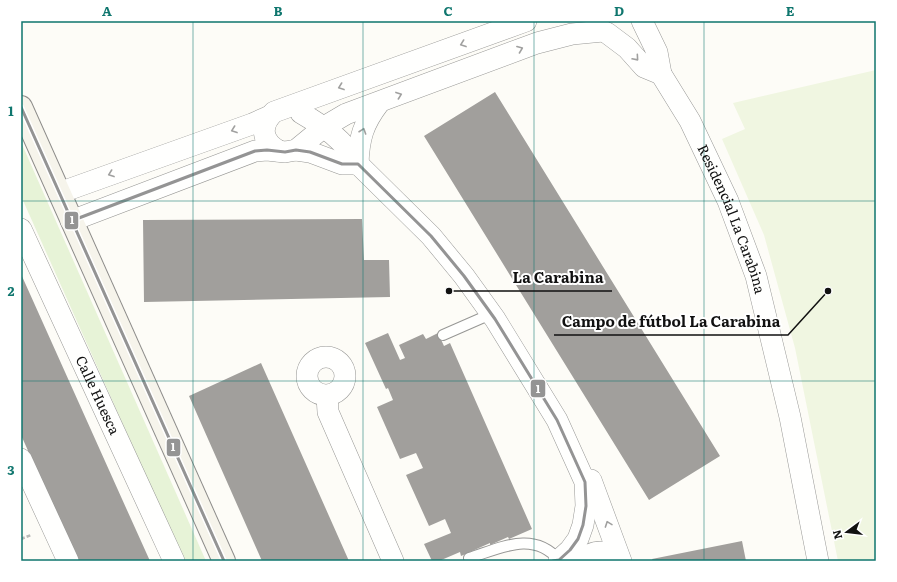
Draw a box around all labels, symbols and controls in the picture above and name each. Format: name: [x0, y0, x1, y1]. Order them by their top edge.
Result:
text: A: [102, 1, 112, 20]
text: B: [274, 1, 283, 20]
text: C: [443, 1, 453, 20]
text: D: [614, 1, 624, 20]
text: E: [786, 1, 795, 20]
one-way arrow: [460, 39, 467, 47]
one-way arrow: [517, 46, 524, 54]
one-way arrow: [632, 54, 639, 61]
one-way arrow: [337, 83, 344, 91]
one-way arrow: [395, 92, 402, 100]
text: 1: [8, 101, 14, 120]
one-way arrow: [230, 126, 237, 134]
one-way arrow: [358, 128, 367, 135]
street label: Residencial La Carabina: [693, 141, 771, 296]
one-way arrow: [108, 169, 115, 178]
line badge: 1: [64, 211, 79, 230]
text: 1: [70, 211, 75, 227]
callout: La Carabina: [505, 264, 612, 291]
text: La Carabina: [512, 265, 604, 288]
text: 2: [8, 281, 15, 300]
callout: Campo de fútbol La Carabina: [554, 308, 788, 335]
text: Campo de fútbol La Carabina: [562, 309, 781, 332]
street label: Calle Huesca: [72, 352, 126, 438]
line badge: 1: [530, 379, 546, 398]
text: 1: [536, 380, 541, 396]
line badge: 1: [166, 438, 181, 457]
text: 1: [171, 438, 176, 454]
text: 3: [7, 460, 15, 479]
north arrow: [827, 512, 867, 552]
one-way arrow: [604, 521, 612, 528]
text: N: [827, 528, 845, 541]

